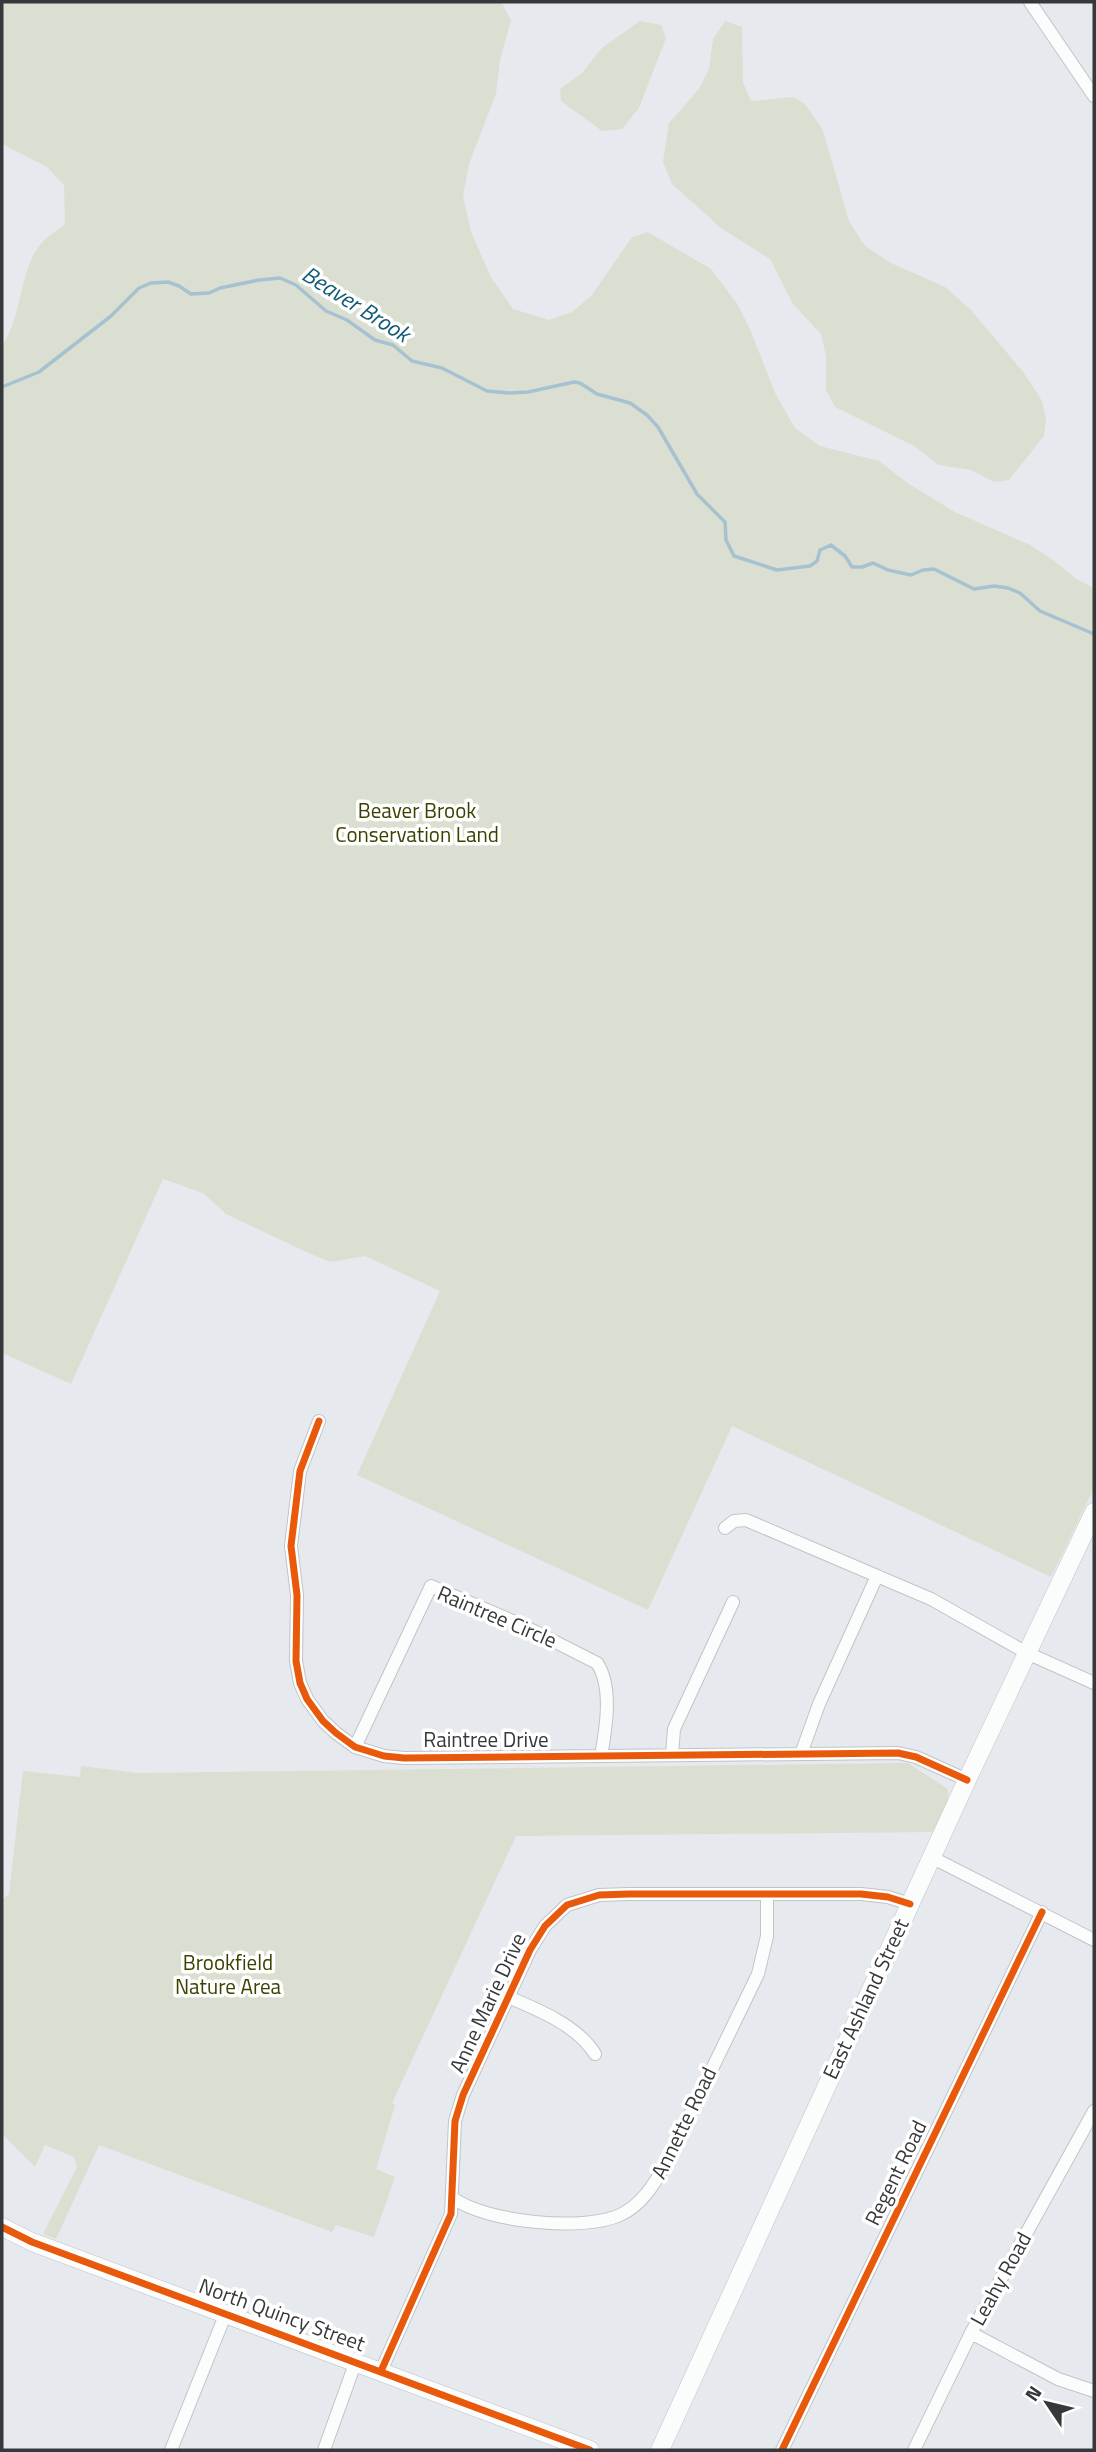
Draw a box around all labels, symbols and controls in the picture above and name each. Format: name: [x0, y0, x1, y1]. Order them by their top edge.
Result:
water label: Beaver Brook: [295, 256, 419, 352]
park label: Beaver Brook Conservation Land: [335, 794, 499, 850]
street label: Raintree Circle: [433, 1576, 562, 1656]
street label: Raintree Drive: [423, 1723, 549, 1755]
street label: East Ashland Street: [814, 1912, 917, 2084]
street label: Anne Marie Drive: [441, 1927, 534, 2078]
park label: Brookfield Nature Area: [175, 1946, 282, 2002]
street label: Annette Road: [642, 2061, 724, 2184]
street label: Regent Road: [856, 2115, 934, 2231]
street label: Leahy Road: [961, 2226, 1039, 2331]
street label: North Quincy Street: [195, 2269, 370, 2359]
north arrow: [1012, 2368, 1082, 2438]
text: N: [1017, 2379, 1048, 2407]

